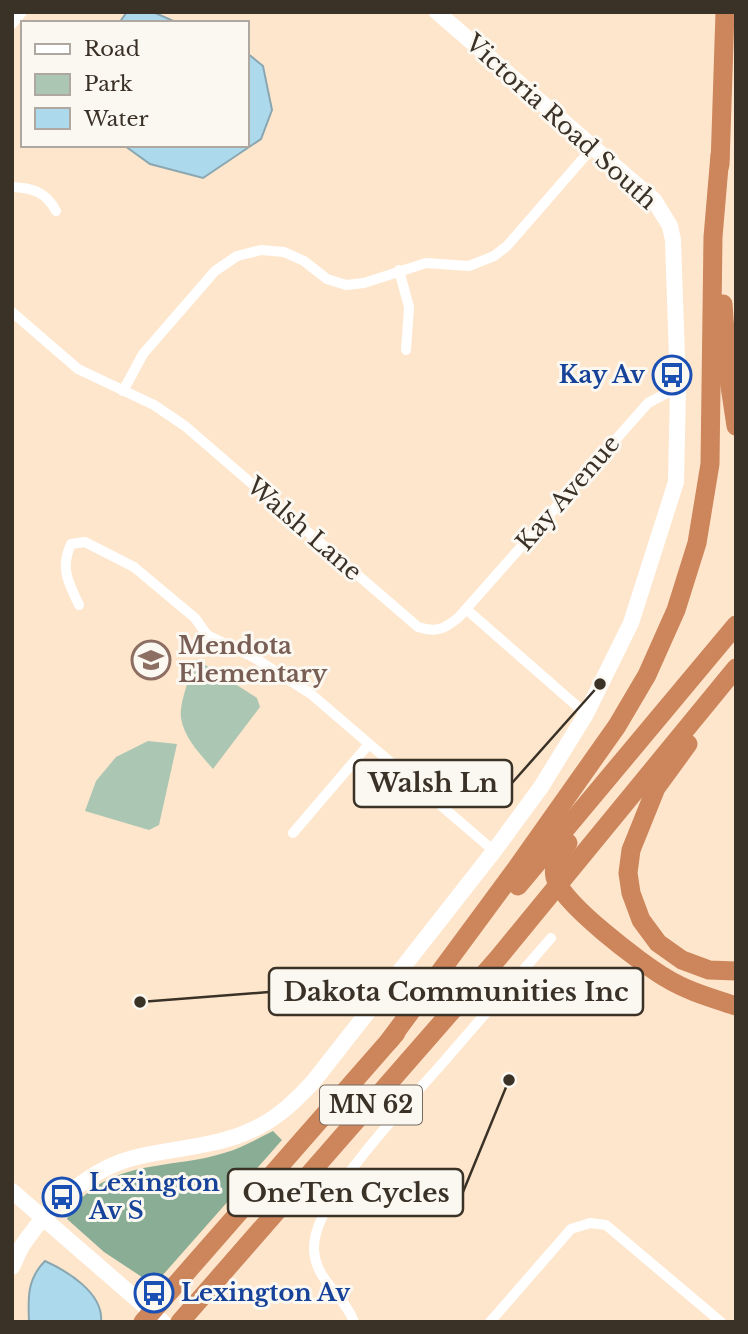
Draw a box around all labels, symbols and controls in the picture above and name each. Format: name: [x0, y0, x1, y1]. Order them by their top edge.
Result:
legend: [21, 21, 248, 147]
street label: Victoria Road South: [459, 27, 663, 215]
text: Road: [84, 36, 140, 62]
text: Park: [84, 71, 133, 97]
text: Water: [83, 106, 148, 132]
bus stop icon: Kay Av: [651, 354, 693, 396]
place label: Kay Av: [559, 360, 645, 389]
street label: Kay Avenue: [510, 429, 626, 556]
street label: Walsh Lane: [240, 470, 368, 586]
place label: Mendota Elementary: [178, 631, 328, 688]
school or university icon: Mendota Elementary: [130, 639, 172, 681]
callout: Walsh Ln: [354, 760, 512, 807]
text: Walsh Ln: [367, 767, 498, 799]
callout: Dakota Communities Inc: [269, 968, 643, 1015]
text: Dakota Communities Inc: [283, 976, 629, 1008]
road number: MN 62: [320, 1086, 422, 1124]
place label: Lexington Av S: [88, 1168, 220, 1225]
callout: OneTen Cycles: [228, 1169, 463, 1216]
bus stop icon: Lexington Av S: [41, 1176, 83, 1218]
text: OneTen Cycles: [242, 1177, 450, 1209]
bus stop icon: Lexington Av: [133, 1272, 175, 1314]
place label: Lexington Av: [181, 1278, 350, 1307]

